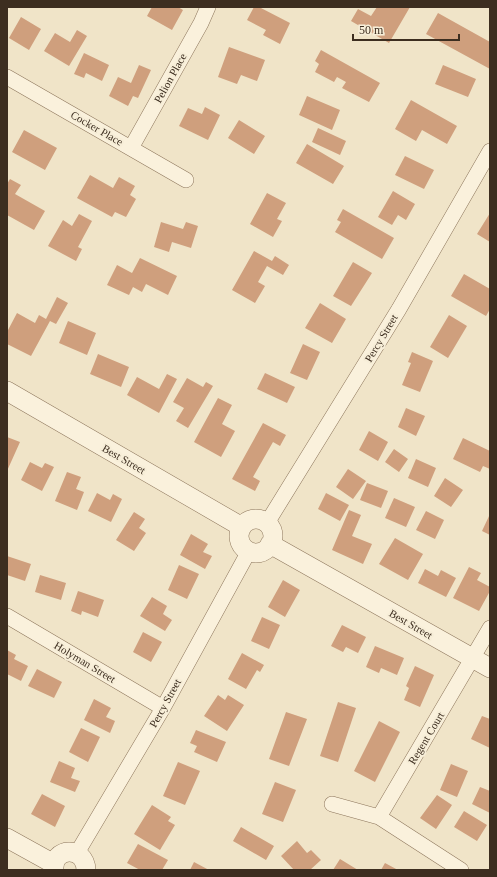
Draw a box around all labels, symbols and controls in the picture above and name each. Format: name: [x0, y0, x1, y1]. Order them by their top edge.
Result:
scale bar: [353, 16, 459, 42]
text: 50 m: [359, 23, 384, 37]
street label: Pelion Place: [151, 51, 189, 105]
street label: Cocker Place: [69, 108, 125, 148]
street label: Percy Street: [362, 312, 400, 364]
street label: Best Street: [100, 442, 148, 476]
street label: Best Street: [387, 607, 435, 641]
street label: Holyman Street: [52, 639, 118, 685]
street label: Percy Street: [147, 677, 183, 729]
street label: Regent Court: [406, 710, 446, 766]

